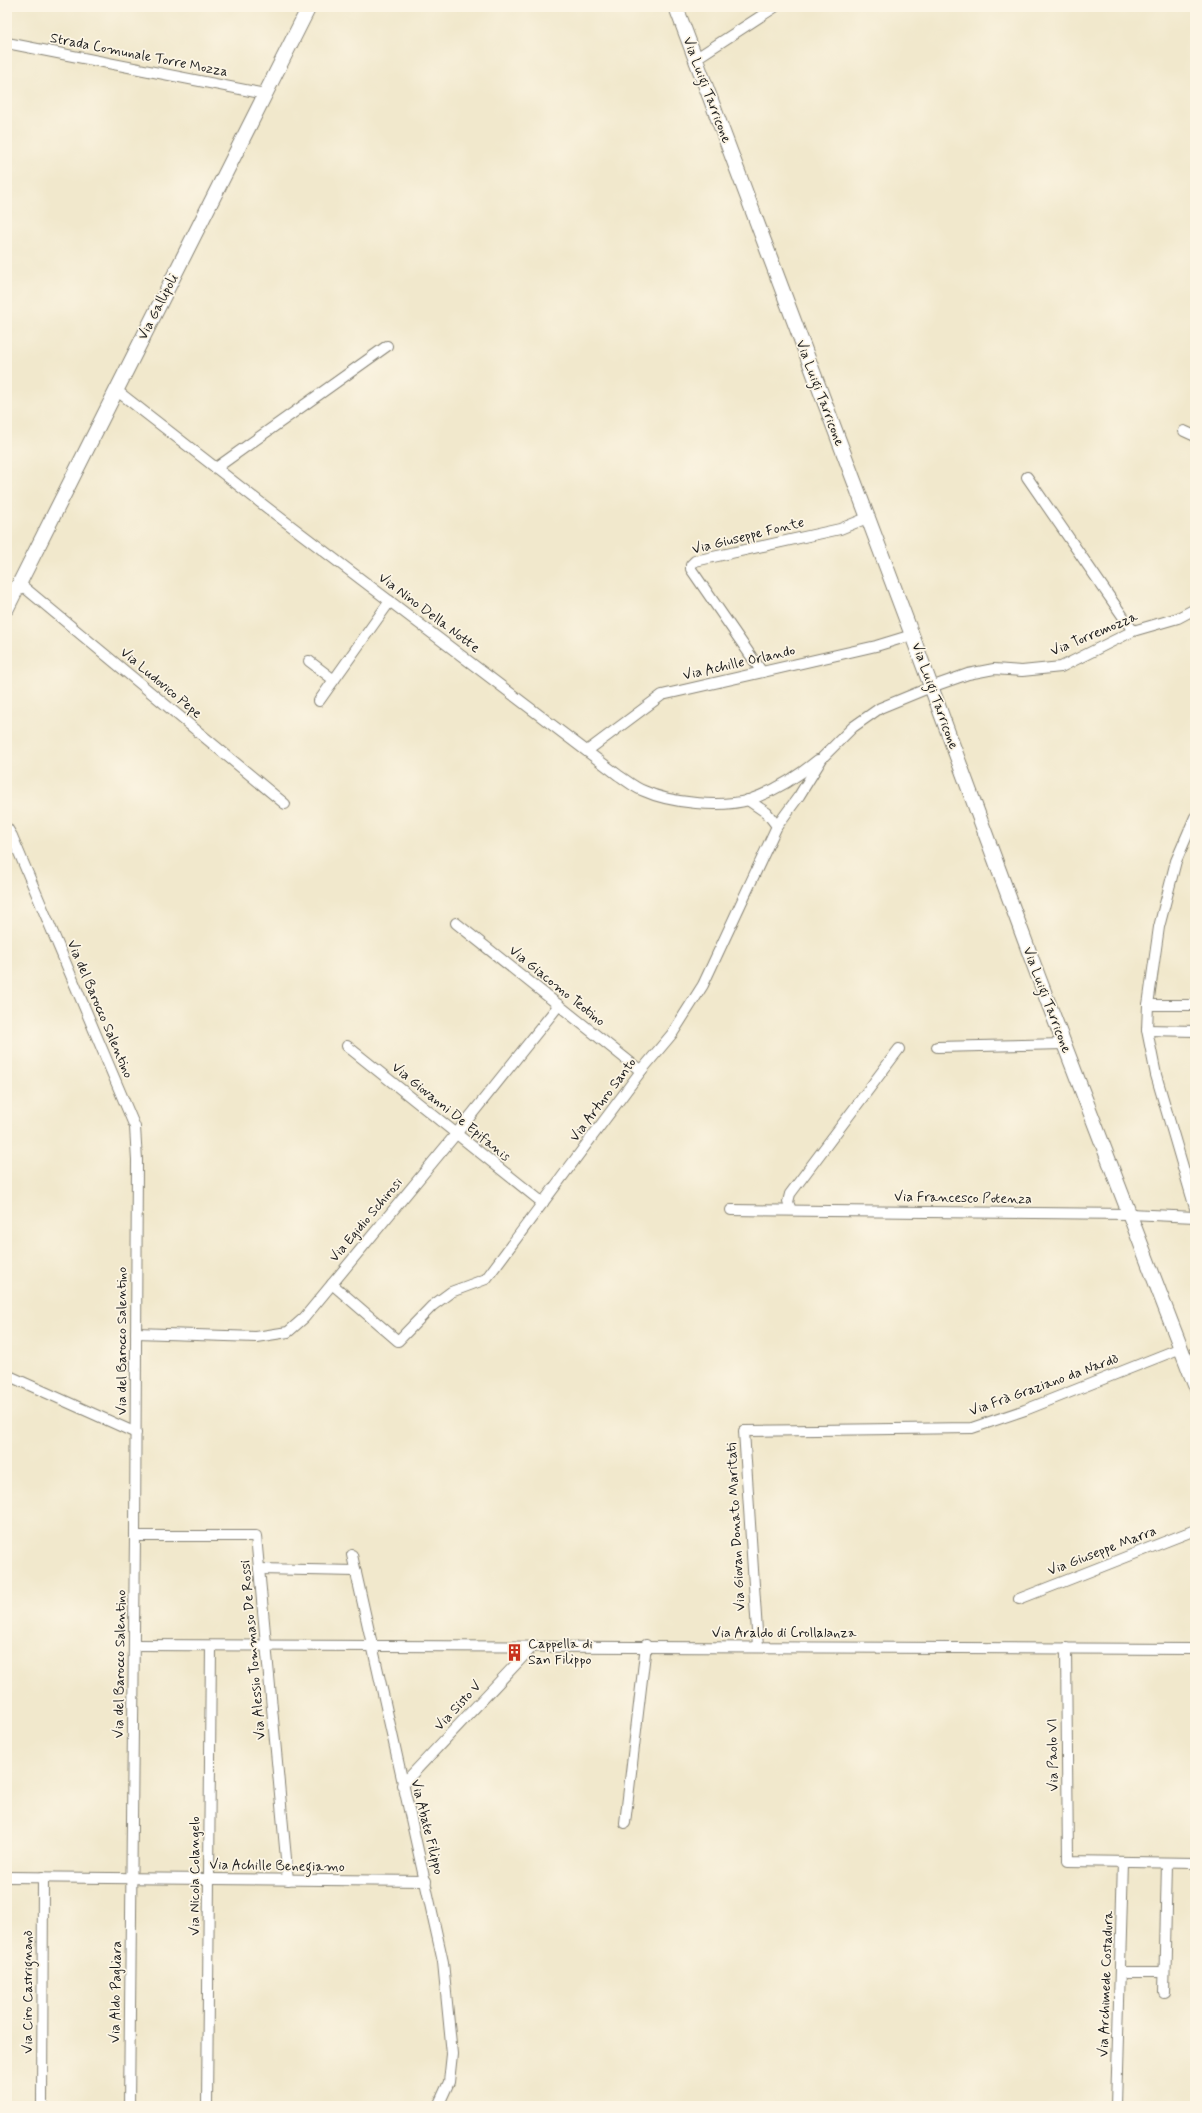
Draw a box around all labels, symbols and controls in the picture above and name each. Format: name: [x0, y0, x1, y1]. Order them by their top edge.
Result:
street label: Strada Comunale Torre Mozza: [49, 29, 229, 81]
street label: Via Luigi Tarricone: [677, 34, 736, 147]
street label: Via Gallipoli: [134, 271, 182, 343]
street label: Via Luigi Tarricone: [790, 337, 849, 450]
street label: Via Giuseppe Fonte: [690, 513, 806, 559]
street label: Via Nino Della Notte: [374, 569, 484, 657]
street label: Via Torremozza: [1048, 607, 1141, 660]
street label: Via Luigi Tarricone: [905, 640, 963, 753]
street label: Via Achille Orlando: [681, 641, 797, 685]
street label: Via Ludovico Pepe: [116, 643, 206, 723]
street label: Via del Barocco Salentino: [63, 937, 137, 1081]
street label: Via Giacomo Teotino: [505, 942, 609, 1030]
street label: Via Luigi Tarricone: [1017, 944, 1076, 1057]
street label: Via Arturo Santo: [566, 1054, 641, 1146]
street label: Via Giovanni De Epifanis: [388, 1058, 514, 1166]
street label: Via Egidio Schirosi: [325, 1174, 407, 1266]
street label: Via Francesco Potenza: [894, 1188, 1032, 1208]
street label: Via del Barocco Salentino: [113, 1267, 131, 1415]
street label: Via Frà Graziano da Nardò: [967, 1350, 1121, 1420]
street label: Via Giovan Donato Maritati: [723, 1442, 749, 1612]
street label: Via Giuseppe Marra: [1045, 1522, 1159, 1580]
street label: Via Alessio Tommaso De Rossi: [236, 1559, 270, 1741]
street label: Via del Barocco Salentino: [110, 1589, 130, 1738]
street label: Via Araldo di Crollalanza: [712, 1624, 857, 1642]
place label: Cappella di San Filippo: [528, 1635, 593, 1669]
building icon: Cappella di San Filippo: [505, 1642, 525, 1662]
street label: Via Sisto V: [430, 1677, 486, 1735]
street label: Via Paolo VI: [1043, 1718, 1063, 1792]
street label: Via Abate Filippo: [406, 1777, 448, 1877]
street label: Via Nicola Colangelo: [186, 1816, 204, 1936]
street label: Via Achille Benegiamo: [209, 1856, 345, 1878]
street label: Via Archimede Costadura: [1094, 1910, 1118, 2057]
street label: Via Ciro Castrignanò: [19, 1930, 39, 2054]
street label: Via Aldo Pagliara: [106, 1941, 126, 2043]

